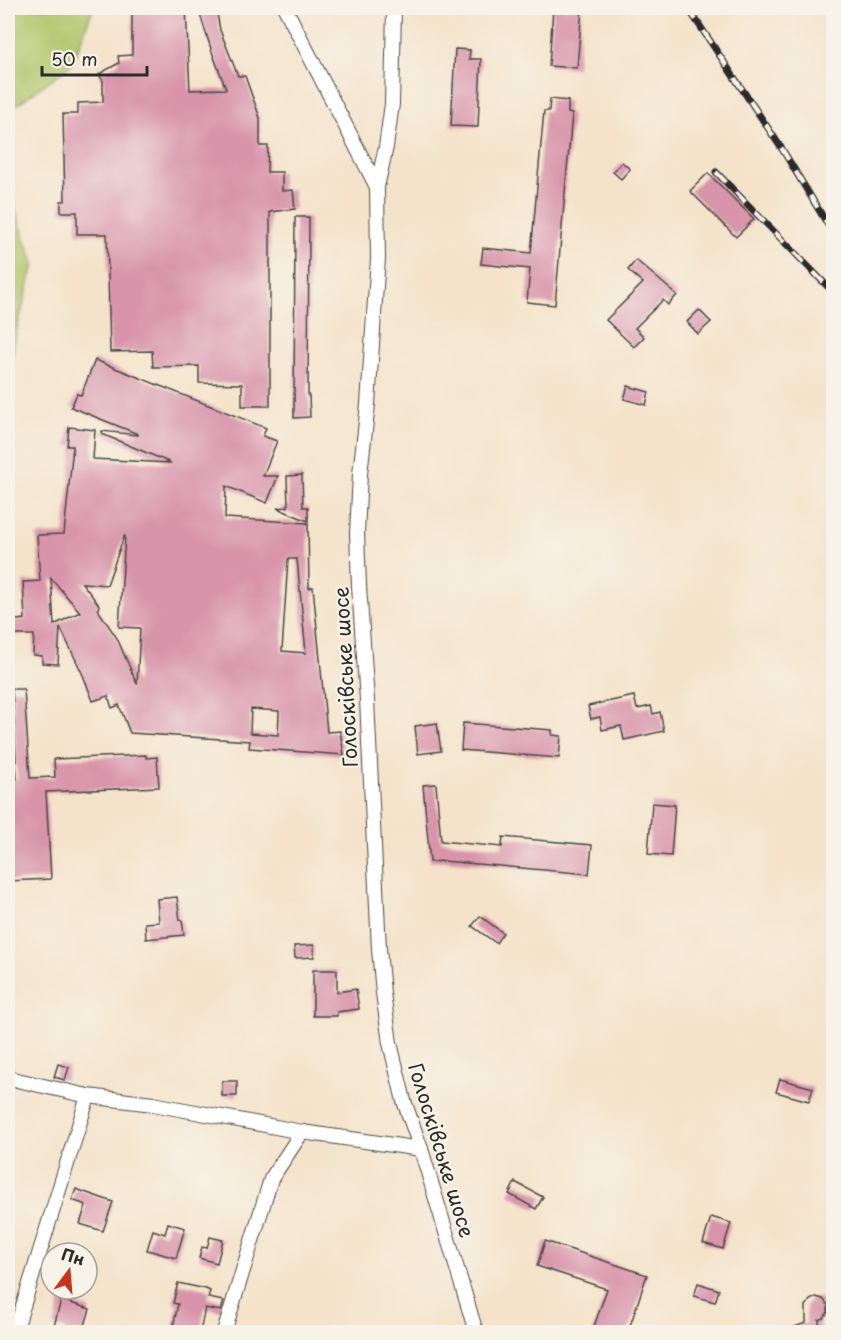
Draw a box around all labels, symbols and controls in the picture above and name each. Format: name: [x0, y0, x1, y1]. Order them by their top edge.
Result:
scale bar: [42, 39, 147, 77]
text: 50 m: [51, 45, 98, 72]
street label: Голосківське шосе: [325, 586, 365, 768]
street label: Голосківське шосе: [401, 1059, 483, 1241]
north arrow: [39, 1241, 99, 1301]
text: Пн: [59, 1241, 88, 1270]

